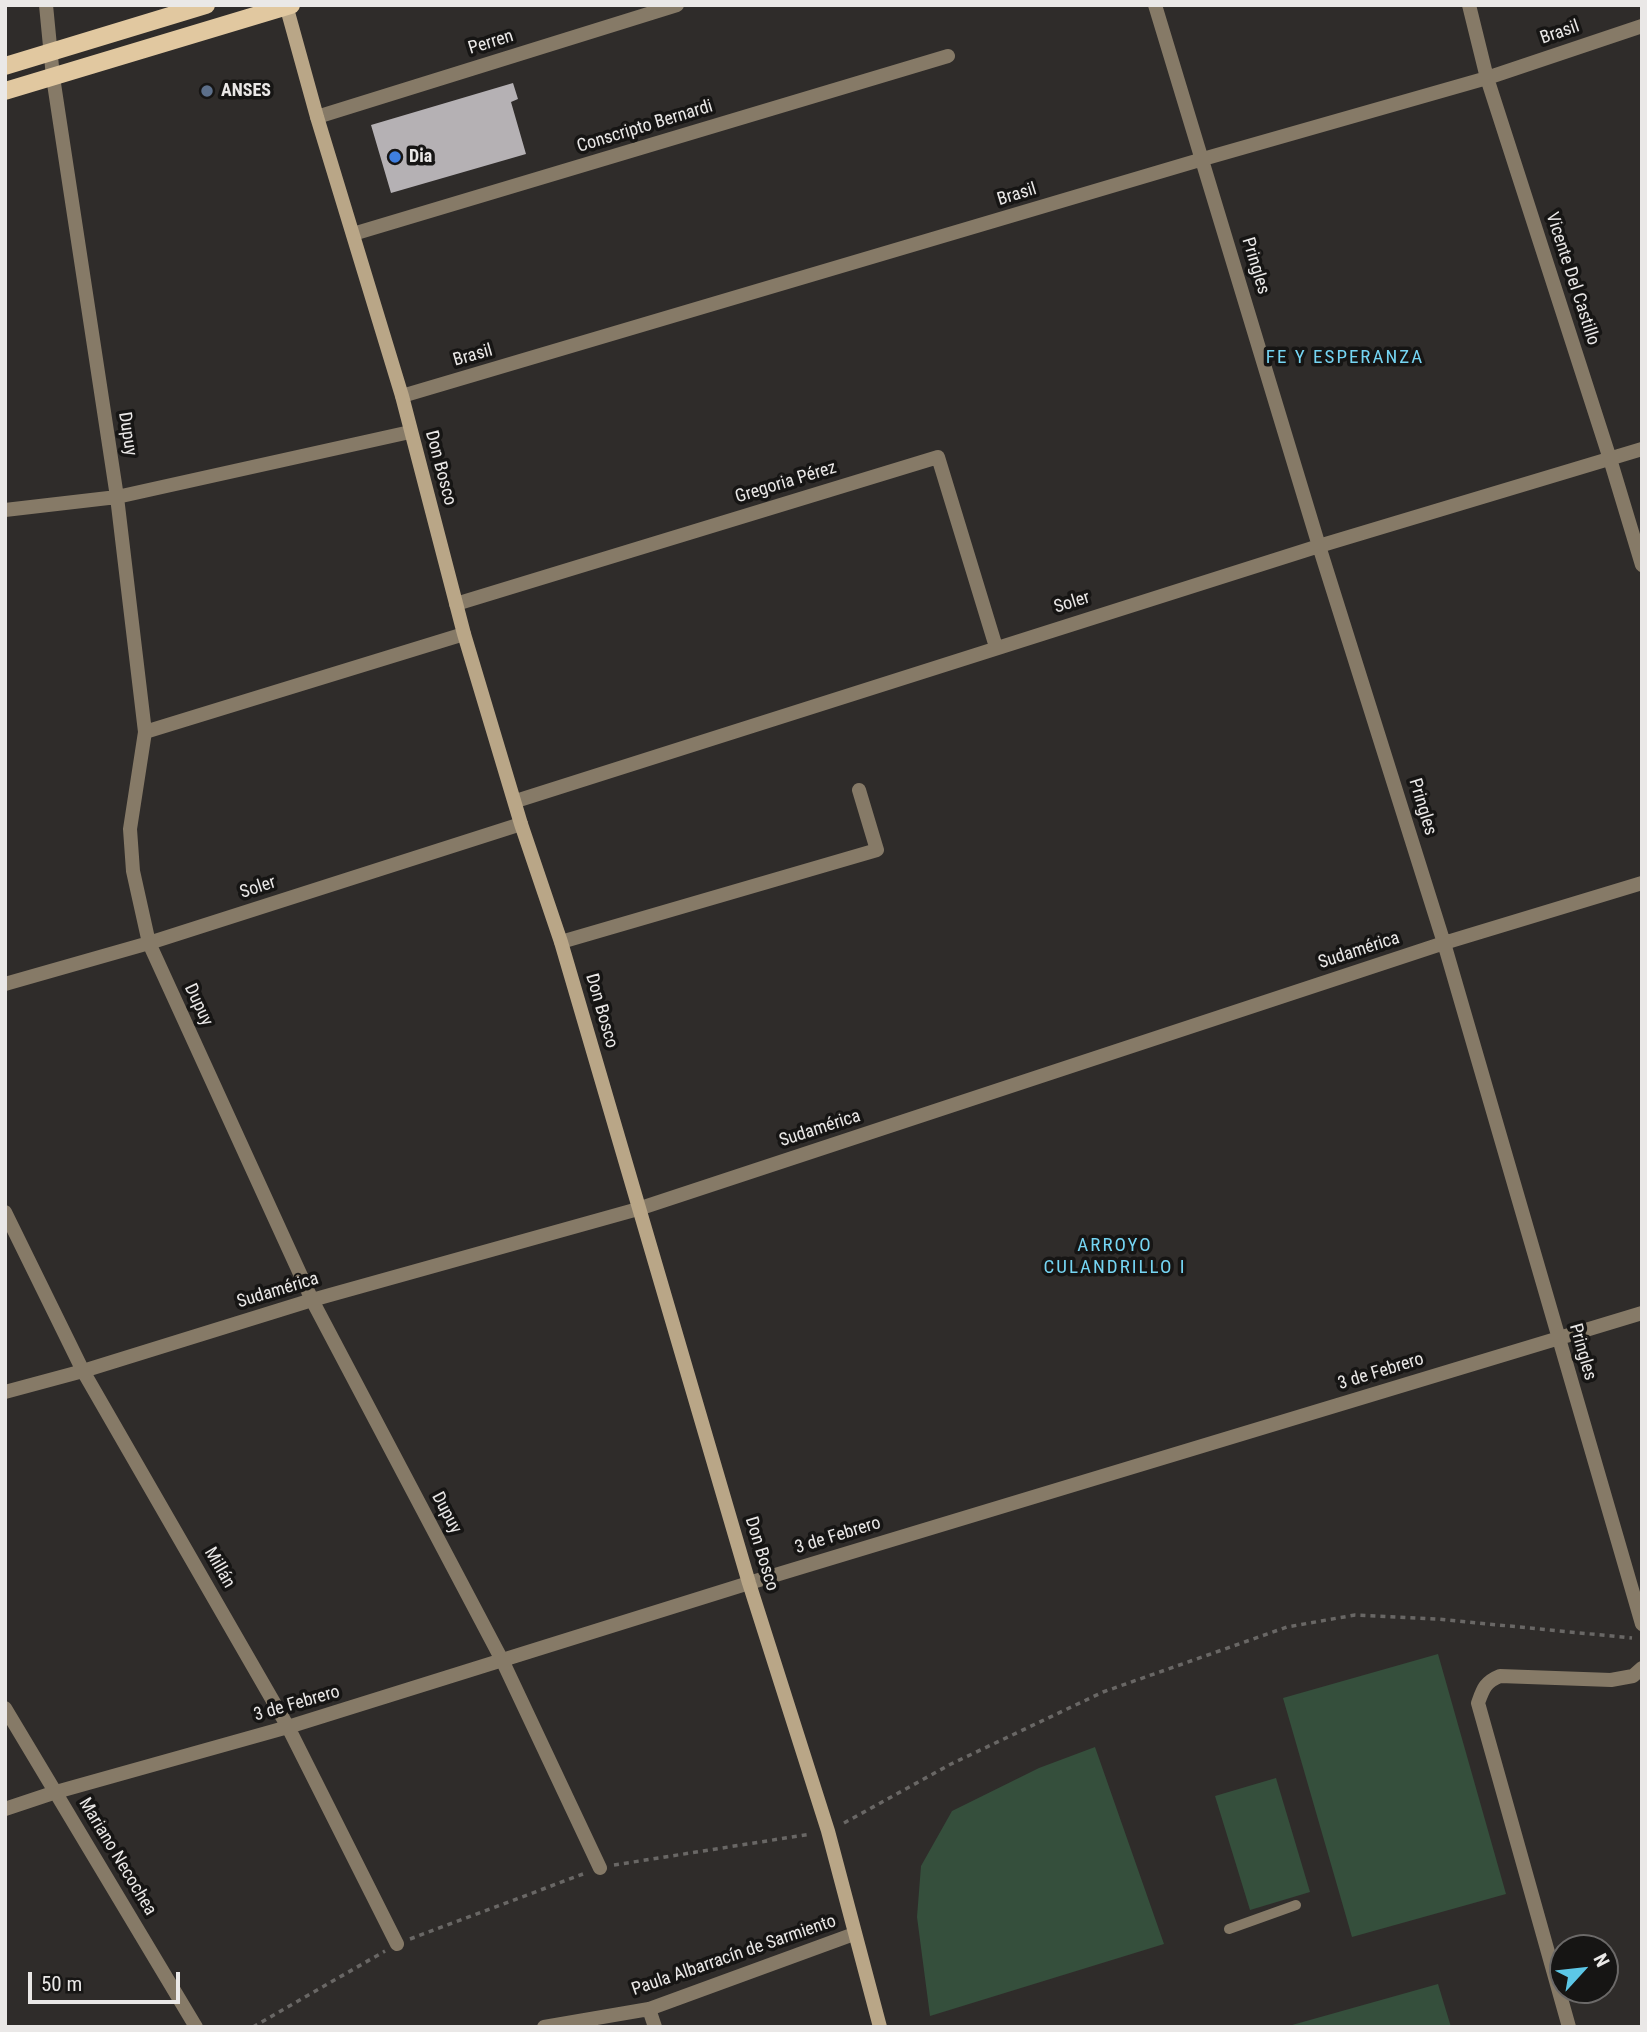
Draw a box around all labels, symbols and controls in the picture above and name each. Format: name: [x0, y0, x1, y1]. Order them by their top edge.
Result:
street label: Brasil: [1538, 16, 1582, 50]
street label: Perren: [466, 26, 516, 60]
place label: ANSES: [221, 80, 271, 102]
marker: ANSES: [199, 83, 215, 99]
street label: Conscripto Bernardi: [575, 96, 715, 158]
place label: Dia: [409, 146, 432, 168]
marker: Dia: [387, 149, 403, 165]
street label: Brasil: [995, 179, 1039, 211]
street label: Vicente Del Castillo: [1540, 210, 1604, 348]
street label: Pringles: [1236, 235, 1274, 297]
street label: Brasil: [451, 340, 495, 372]
district label: FE Y ESPERANZA: [1268, 347, 1422, 369]
street label: Dupuy: [113, 411, 141, 457]
street label: Don Bosco: [420, 428, 460, 508]
street label: Gregoria Pérez: [733, 457, 839, 509]
street label: Soler: [1051, 587, 1093, 619]
street label: Pringles: [1403, 776, 1441, 838]
street label: Soler: [237, 872, 279, 904]
street label: Sudamérica: [1316, 928, 1402, 974]
street label: Don Bosco: [580, 971, 622, 1051]
street label: Dupuy: [179, 980, 217, 1030]
street label: Sudamérica: [777, 1106, 863, 1152]
district label: ARROYO CULANDRILLO I: [1045, 1235, 1185, 1279]
street label: Sudamérica: [235, 1268, 321, 1314]
street label: Pringles: [1564, 1321, 1600, 1383]
street label: 3 de Febrero: [1336, 1349, 1426, 1395]
street label: Dupuy: [426, 1488, 466, 1538]
street label: 3 de Febrero: [793, 1513, 883, 1559]
street label: Don Bosco: [739, 1514, 783, 1594]
street label: Millán: [199, 1544, 239, 1592]
street label: 3 de Febrero: [252, 1681, 342, 1727]
street label: Mariano Necochea: [73, 1794, 161, 1920]
street label: Paula Albarracín de Sarmiento: [629, 1911, 839, 2001]
north arrow: [1549, 1934, 1619, 2004]
text: N: [1588, 1950, 1614, 1971]
scale bar: [32, 1958, 184, 2002]
text: 50 m: [41, 1972, 82, 1996]

